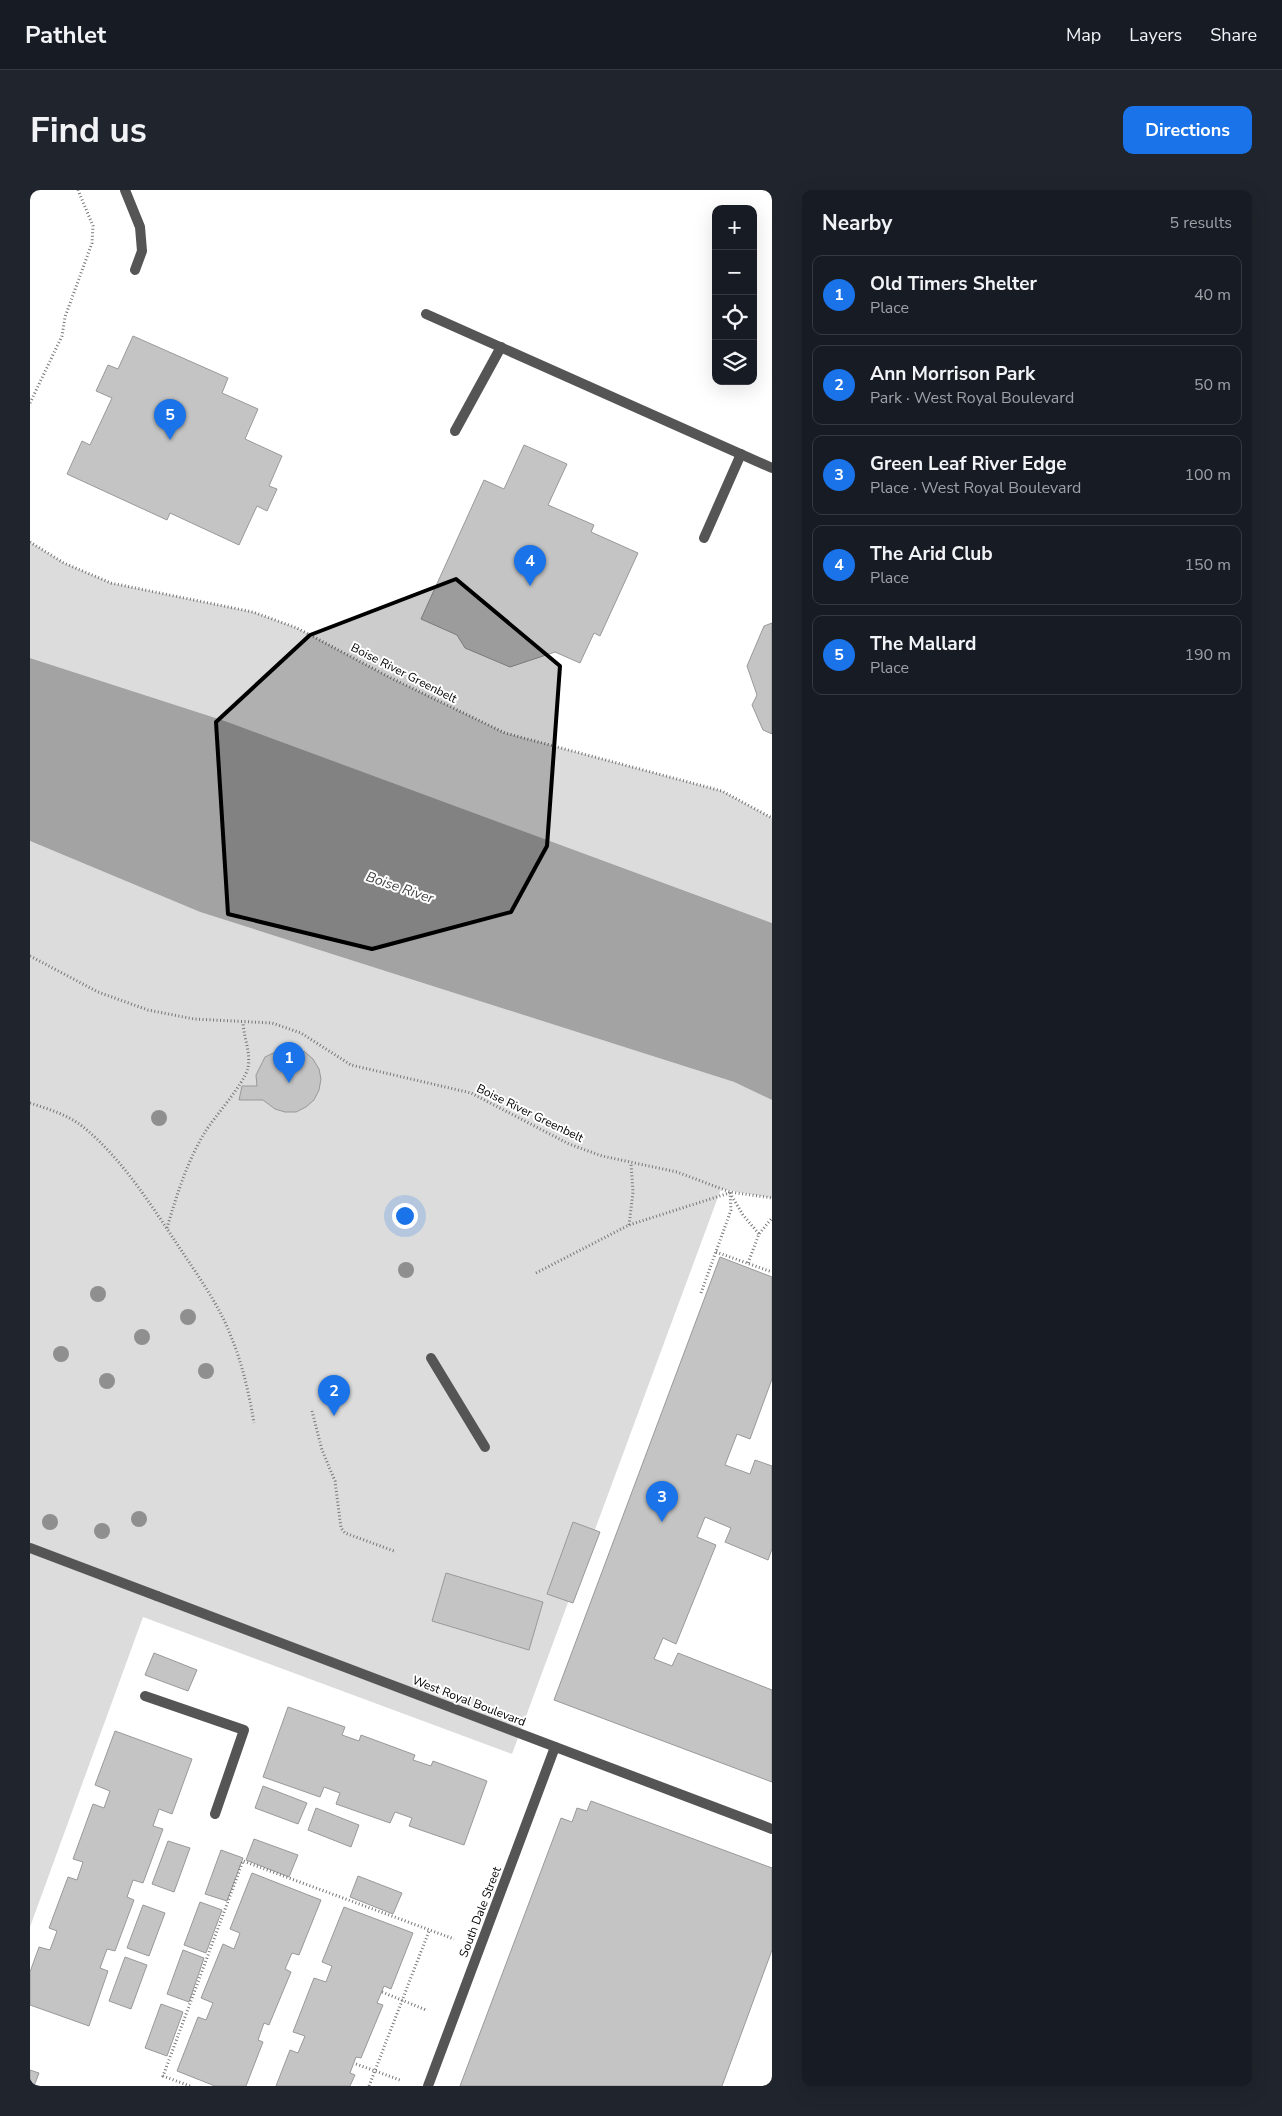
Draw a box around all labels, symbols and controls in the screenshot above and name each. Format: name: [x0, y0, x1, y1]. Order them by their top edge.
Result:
text: Pathlet: [25, 19, 106, 51]
text: Map: [1066, 23, 1101, 47]
text: Layers: [1129, 23, 1182, 47]
text: Share: [1210, 23, 1257, 47]
button: Directions: [1123, 106, 1252, 154]
text: Find us: [30, 107, 147, 154]
map controls: [712, 205, 757, 385]
button: +: [712, 205, 757, 250]
text: Nearby: [822, 209, 892, 237]
text: 5 results: [1170, 212, 1232, 234]
button: −: [712, 250, 757, 295]
text: Old Timers Shelter: [870, 271, 1037, 297]
text: 1: [834, 284, 844, 306]
text: 40 m: [1194, 284, 1231, 306]
button: locate: [712, 295, 757, 340]
text: Place: [870, 297, 909, 319]
button: layers: [712, 340, 757, 385]
text: Ann Morrison Park: [870, 361, 1035, 387]
text: 2: [834, 374, 844, 396]
text: 50 m: [1194, 374, 1231, 396]
text: Park · West Royal Boulevard: [870, 387, 1074, 409]
pin: 5: [154, 399, 186, 440]
text: Green Leaf River Edge: [870, 451, 1066, 477]
text: 3: [834, 464, 844, 486]
text: 100 m: [1184, 464, 1231, 486]
text: Place · West Royal Boulevard: [870, 477, 1081, 499]
text: The Arid Club: [870, 541, 993, 567]
pin: 4: [514, 545, 546, 586]
text: 4: [834, 554, 844, 576]
text: 150 m: [1184, 554, 1231, 576]
text: Place: [870, 567, 909, 589]
text: The Mallard: [870, 631, 976, 657]
street label: Boise River Greenbelt: [348, 639, 460, 707]
text: 5: [834, 644, 844, 666]
text: 190 m: [1184, 644, 1231, 666]
text: Place: [870, 657, 909, 679]
water label: Boise River: [363, 867, 437, 908]
pin: 1: [273, 1042, 305, 1083]
street label: Boise River Greenbelt: [474, 1080, 587, 1146]
your location: [392, 1203, 418, 1229]
pin: 2: [318, 1375, 350, 1416]
pin: 3: [646, 1481, 678, 1522]
street label: West Royal Boulevard: [410, 1672, 528, 1730]
street label: South Dale Street: [455, 1864, 505, 1960]

